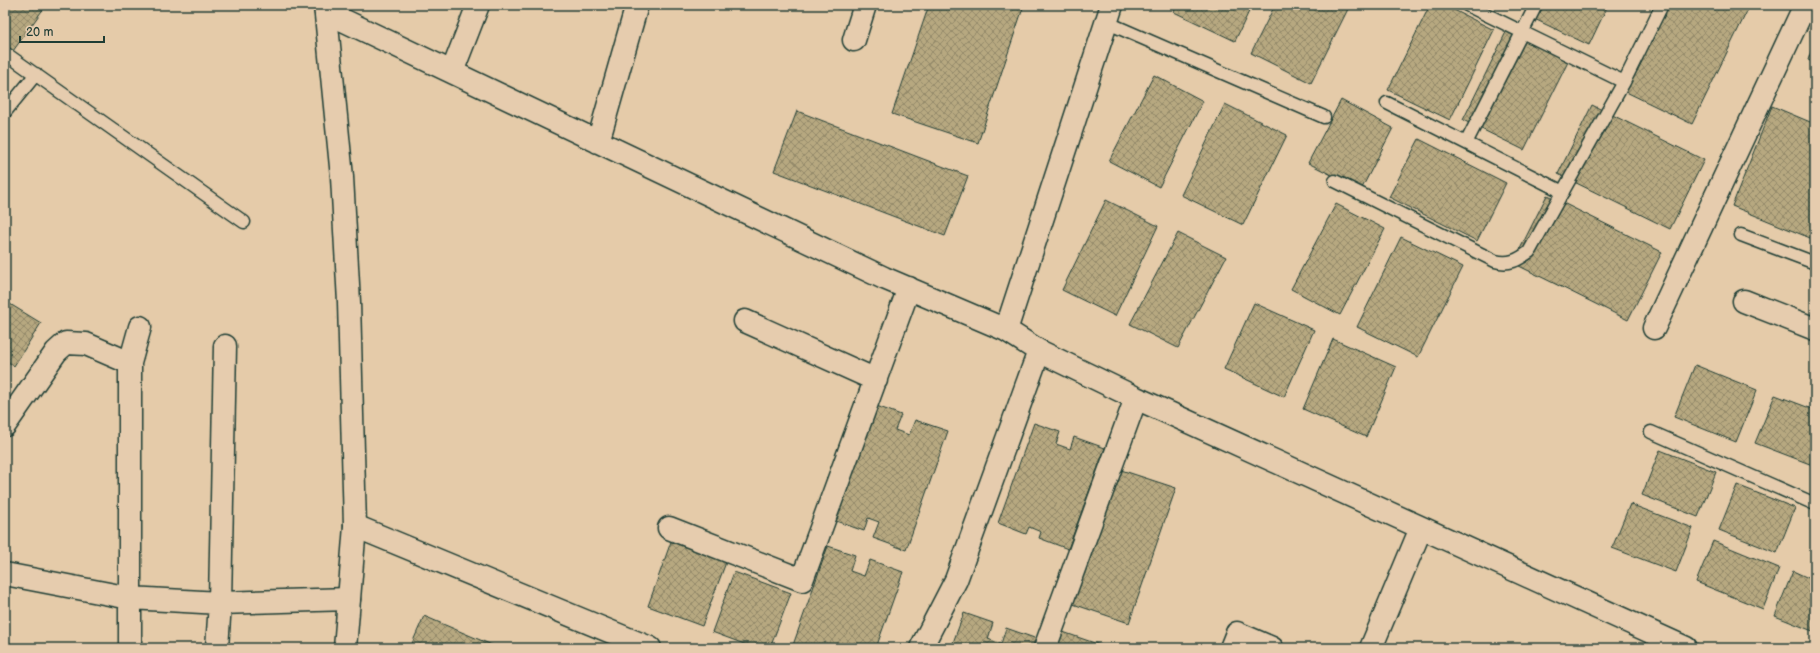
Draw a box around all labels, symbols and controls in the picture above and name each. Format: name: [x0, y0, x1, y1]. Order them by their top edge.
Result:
scale bar: [20, 18, 104, 44]
text: 20 m: [26, 25, 53, 40]

